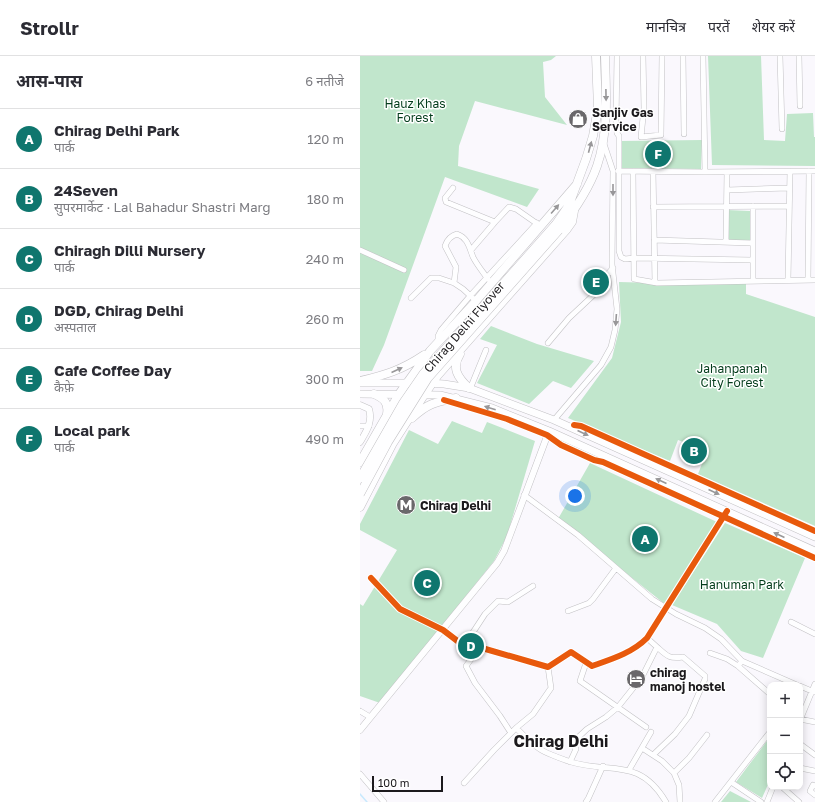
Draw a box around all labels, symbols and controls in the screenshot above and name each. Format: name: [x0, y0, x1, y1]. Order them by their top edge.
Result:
text: Strollr: [20, 16, 79, 39]
text: मानचित्र: [646, 18, 686, 35]
text: परतें: [708, 18, 730, 35]
text: शेयर करें: [752, 18, 795, 35]
text: आस-पास: [16, 70, 83, 91]
text: 6 नतीजे: [305, 73, 344, 89]
one-way arrow: [603, 89, 609, 102]
park label: Hauz Khas Forest: [384, 96, 446, 125]
place label: Sanjiv Gas Service: [592, 105, 654, 134]
shop icon: Sanjiv Gas Service: [567, 108, 589, 130]
text: Chirag Delhi Park: [54, 121, 180, 139]
text: A: [24, 131, 34, 147]
text: 120 m: [307, 131, 344, 147]
text: पार्क: [54, 139, 75, 155]
pin: F: [645, 139, 671, 169]
one-way arrow: [587, 141, 593, 153]
text: 24Seven: [54, 181, 118, 199]
one-way arrow: [610, 184, 616, 197]
text: B: [24, 191, 34, 207]
text: 180 m: [307, 191, 344, 207]
text: सुपरमार्केट · Lal Bahadur Shastri Marg: [54, 199, 270, 215]
one-way arrow: [551, 204, 560, 214]
text: Chiragh Dilli Nursery: [54, 241, 206, 259]
text: C: [24, 251, 34, 267]
text: 240 m: [306, 251, 344, 267]
text: पार्क: [54, 259, 75, 275]
pin: E: [583, 267, 609, 297]
street label: Chirag Delhi Flyover: [420, 278, 508, 376]
text: DGD, Chirag Delhi: [54, 301, 184, 319]
text: D: [24, 311, 34, 327]
text: 260 m: [306, 311, 344, 327]
one-way arrow: [613, 314, 620, 326]
text: अस्पताल: [54, 319, 96, 335]
text: Cafe Coffee Day: [54, 361, 172, 379]
park label: Jahanpanah City Forest: [697, 361, 767, 390]
one-way arrow: [391, 367, 403, 374]
text: E: [25, 371, 33, 387]
text: 300 m: [306, 371, 344, 387]
text: कैफ़े: [54, 379, 74, 395]
one-way arrow: [484, 405, 496, 411]
text: Local park: [54, 421, 130, 439]
one-way arrow: [577, 430, 589, 436]
text: F: [25, 431, 33, 447]
text: 490 m: [305, 431, 344, 447]
pin: B: [681, 436, 707, 466]
text: पार्क: [54, 439, 75, 455]
one-way arrow: [655, 478, 667, 484]
your location: [565, 486, 585, 506]
one-way arrow: [709, 490, 721, 496]
metro station icon: Chirag Delhi: [395, 494, 417, 516]
place label: Chirag Delhi: [420, 498, 491, 513]
pin: A: [632, 524, 658, 554]
one-way arrow: [774, 532, 785, 538]
pin: C: [414, 568, 440, 598]
park label: Hanuman Park: [700, 577, 784, 592]
pin: D: [458, 631, 484, 661]
place label: chirag manoj hostel: [650, 665, 725, 694]
hotel icon: chirag manoj hostel: [625, 668, 647, 690]
map controls: [767, 682, 803, 790]
button: +: [767, 682, 803, 718]
button: −: [767, 718, 803, 754]
district label: Chirag Delhi: [514, 731, 608, 751]
button: locate: [767, 754, 803, 790]
scale bar: [372, 774, 443, 793]
text: 100 m: [378, 776, 409, 789]

